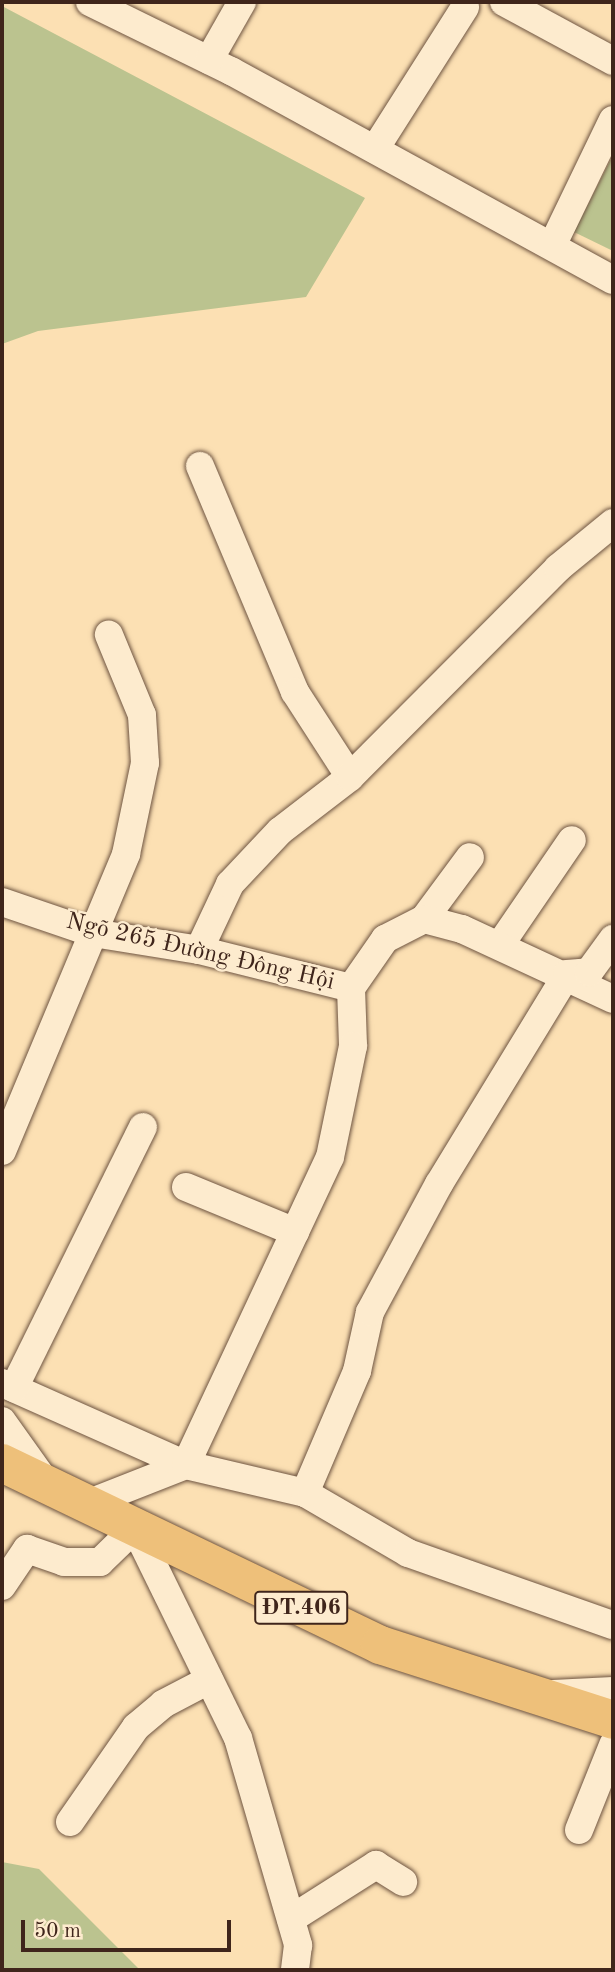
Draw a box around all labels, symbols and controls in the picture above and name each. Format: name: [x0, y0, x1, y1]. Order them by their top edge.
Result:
street label: Ngõ 265 Đường Đông Hội: [63, 908, 337, 998]
road number: ĐT.406: [254, 1588, 348, 1628]
scale bar: [24, 1906, 234, 1950]
text: 50 m: [34, 1921, 81, 1942]

